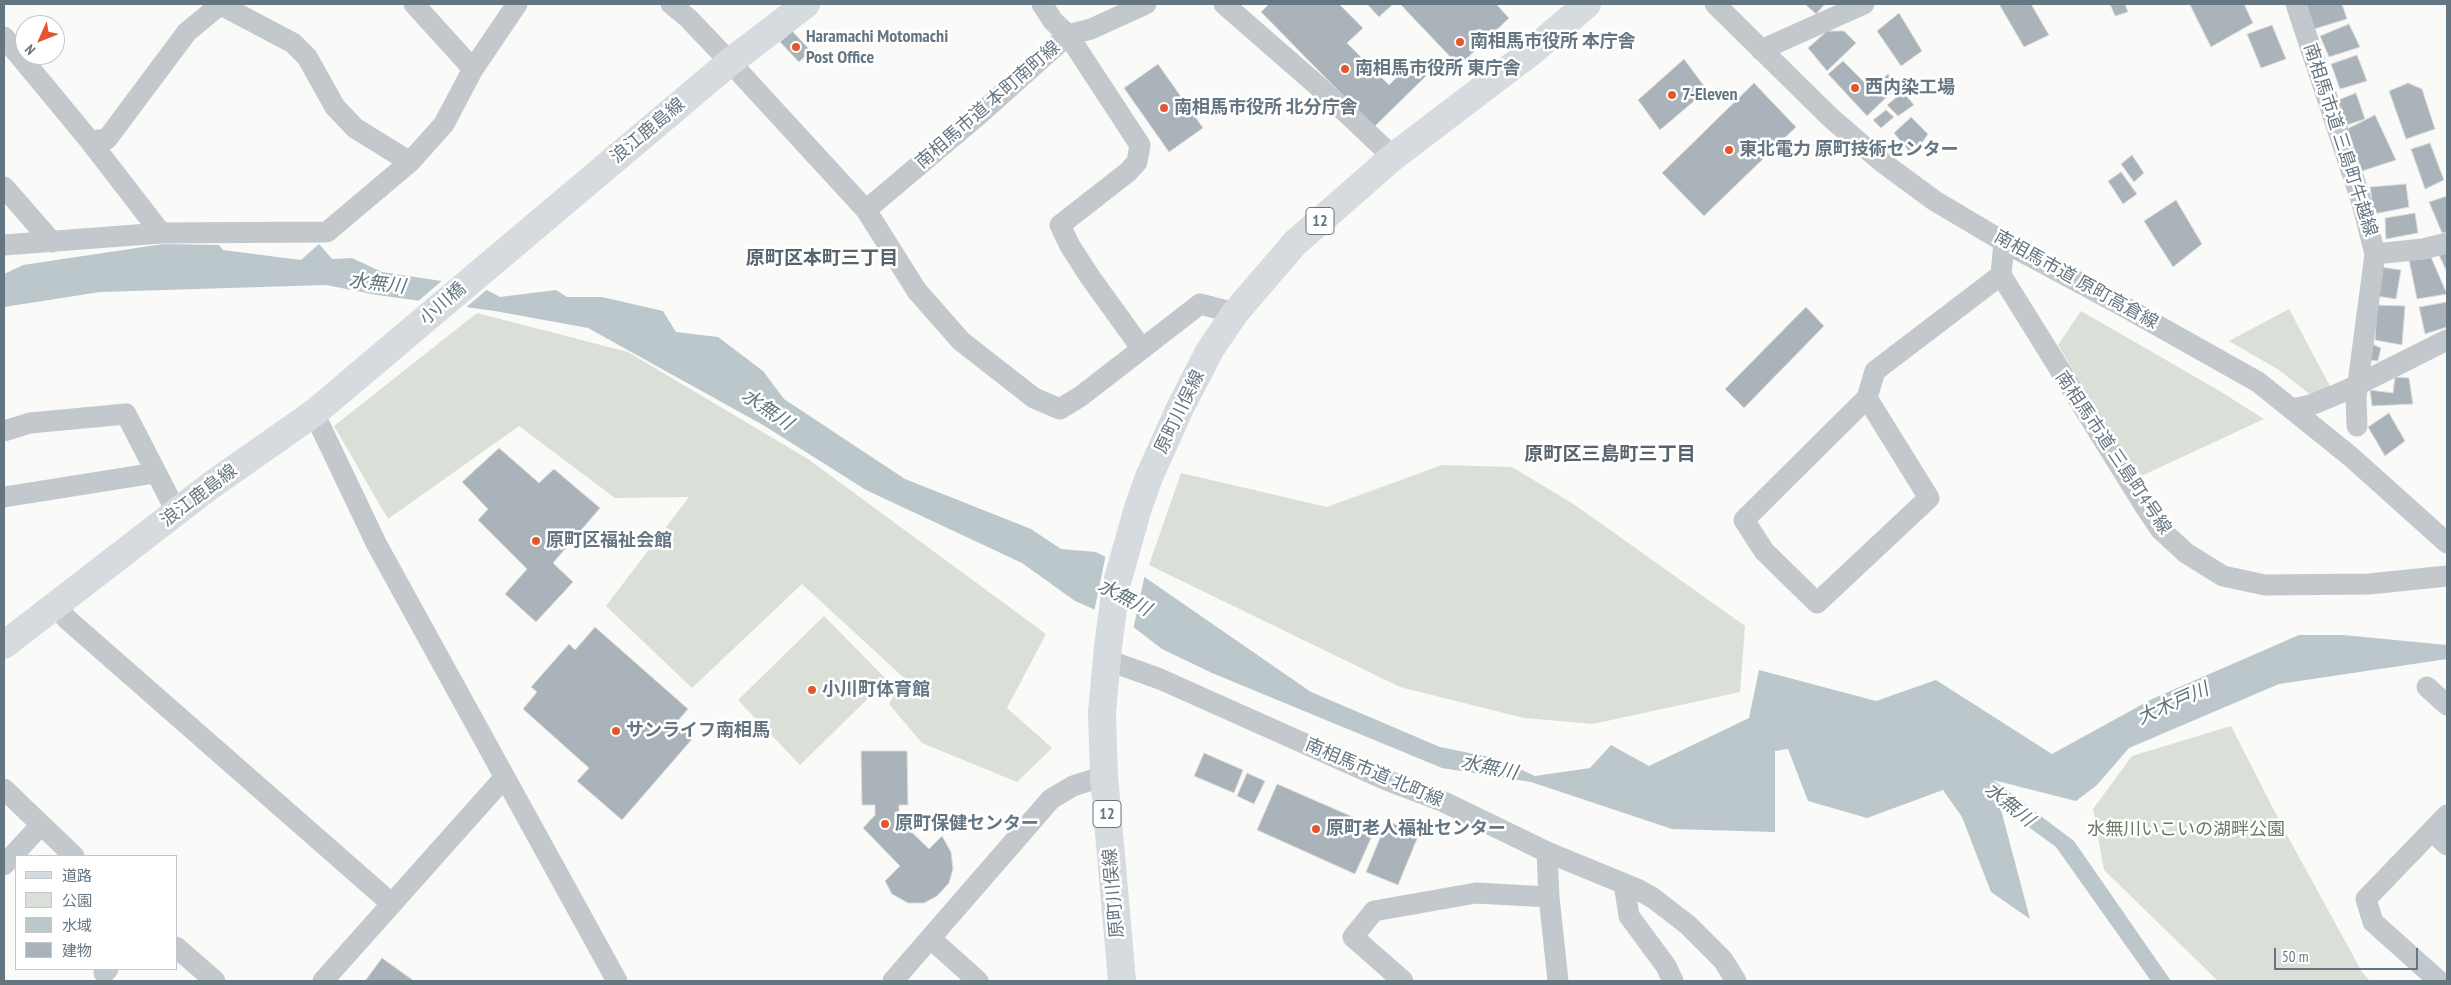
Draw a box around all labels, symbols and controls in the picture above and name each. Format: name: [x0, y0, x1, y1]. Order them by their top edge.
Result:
north arrow: [15, 15, 65, 65]
place label: Haramachi Motomachi Post Office: [806, 26, 948, 68]
place label: 南相馬市役所 本庁舎: [1470, 31, 1636, 53]
marker: 南相馬市役所 本庁舎: [1454, 36, 1466, 48]
street label: 南相馬市道 本町南町線: [912, 37, 1064, 173]
text: N: [21, 41, 39, 59]
marker: Haramachi Motomachi Post Office: [790, 41, 802, 53]
street label: 南相馬市道 三島町牛越線: [2299, 41, 2381, 239]
place label: 南相馬市役所 東庁舎: [1355, 58, 1521, 80]
marker: 南相馬市役所 東庁舎: [1339, 63, 1351, 75]
place label: 西内染工場: [1865, 77, 1955, 99]
marker: 西内染工場: [1849, 82, 1861, 94]
place label: 7-Eleven: [1682, 84, 1738, 106]
marker: 7-Eleven: [1666, 89, 1678, 101]
street label: 浪江鹿島線: [607, 94, 689, 168]
place label: 南相馬市役所 北分庁舎: [1174, 97, 1358, 119]
marker: 南相馬市役所 北分庁舎: [1158, 102, 1170, 114]
place label: 東北電力 原町技術センター: [1739, 139, 1959, 161]
marker: 東北電力 原町技術センター: [1723, 144, 1735, 156]
road number: 12: [1306, 208, 1334, 235]
street label: 南相馬市道 原町高倉線: [1990, 226, 2162, 334]
district label: 原町区本町三丁目: [746, 248, 898, 270]
water label: 水無川: [347, 269, 407, 299]
street label: 小川橋: [416, 278, 470, 330]
street label: 原町川俣線: [1151, 367, 1209, 457]
street label: 南相馬市道 三島町4号線: [2050, 367, 2176, 539]
water label: 水無川: [737, 385, 797, 435]
district label: 原町区三島町三丁目: [1525, 444, 1695, 466]
street label: 浪江鹿島線: [157, 460, 241, 532]
place label: 原町区福祉会館: [546, 530, 672, 552]
marker: 原町区福祉会館: [530, 535, 542, 547]
water label: 水無川: [1093, 575, 1155, 621]
water label: 大木戸川: [2134, 678, 2212, 730]
place label: 小川町体育館: [822, 679, 930, 701]
marker: 小川町体育館: [806, 684, 818, 696]
place label: サンライフ南相馬: [626, 720, 770, 742]
marker: サンライフ南相馬: [610, 725, 622, 737]
street label: 南相馬市道 北町線: [1302, 734, 1446, 812]
water label: 水無川: [1459, 751, 1519, 785]
water label: 水無川: [1980, 778, 2038, 832]
road number: 12: [1093, 801, 1121, 828]
place label: 原町保健センター: [895, 813, 1039, 835]
marker: 原町保健センター: [879, 818, 891, 830]
place label: 原町老人福祉センター: [1326, 818, 1506, 840]
park label: 水無川いこいの湖畔公園: [2087, 819, 2285, 841]
marker: 原町老人福祉センター: [1310, 823, 1322, 835]
street label: 原町川俣線: [1099, 847, 1129, 939]
legend: [15, 855, 178, 970]
text: 道路: [62, 866, 92, 885]
text: 公園: [62, 891, 92, 910]
text: 水域: [62, 916, 92, 935]
scale bar: [2276, 938, 2420, 970]
text: 建物: [62, 941, 92, 960]
text: 50 m: [2282, 947, 2308, 966]

